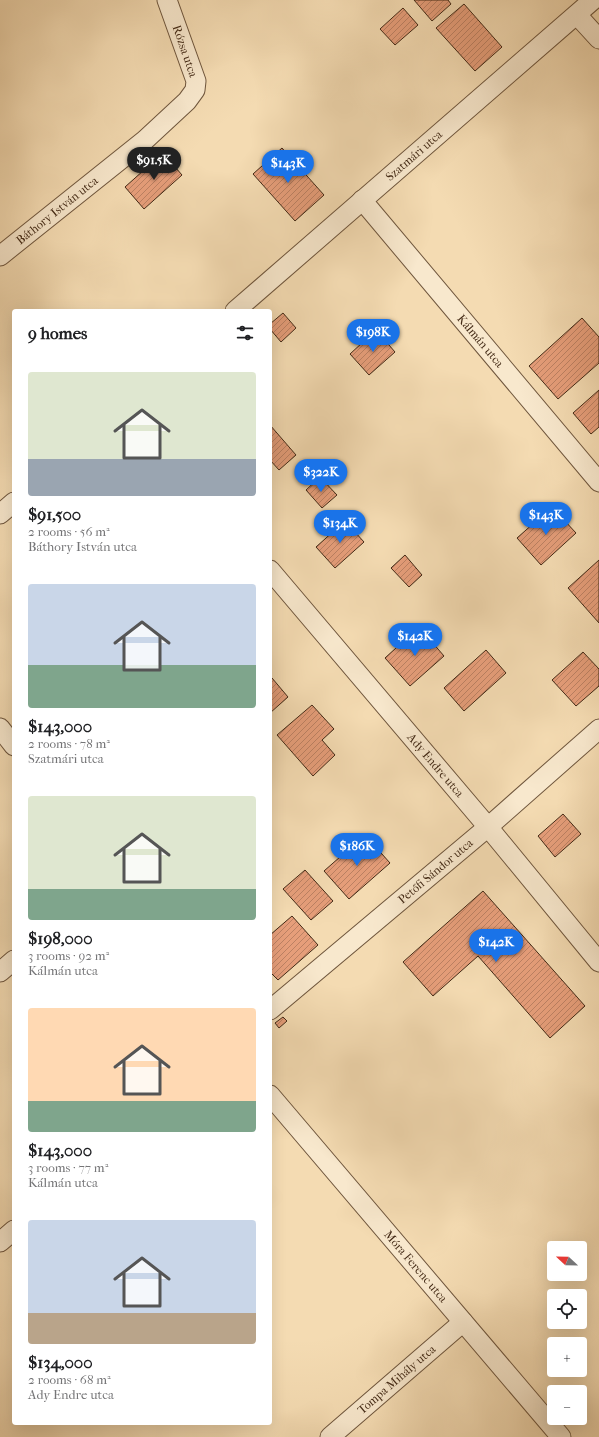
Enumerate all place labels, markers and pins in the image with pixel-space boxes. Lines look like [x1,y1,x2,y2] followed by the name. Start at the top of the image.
[121,147,187,181] pin: $91.5K
[260,150,316,184] pin: $143K
[345,319,401,353] pin: $198K
[293,459,349,493] pin: $322K
[518,502,574,536] pin: $143K
[312,510,368,544] pin: $134K
[387,623,443,657] pin: $142K
[329,833,385,867] pin: $186K
[468,929,524,963] pin: $142K

